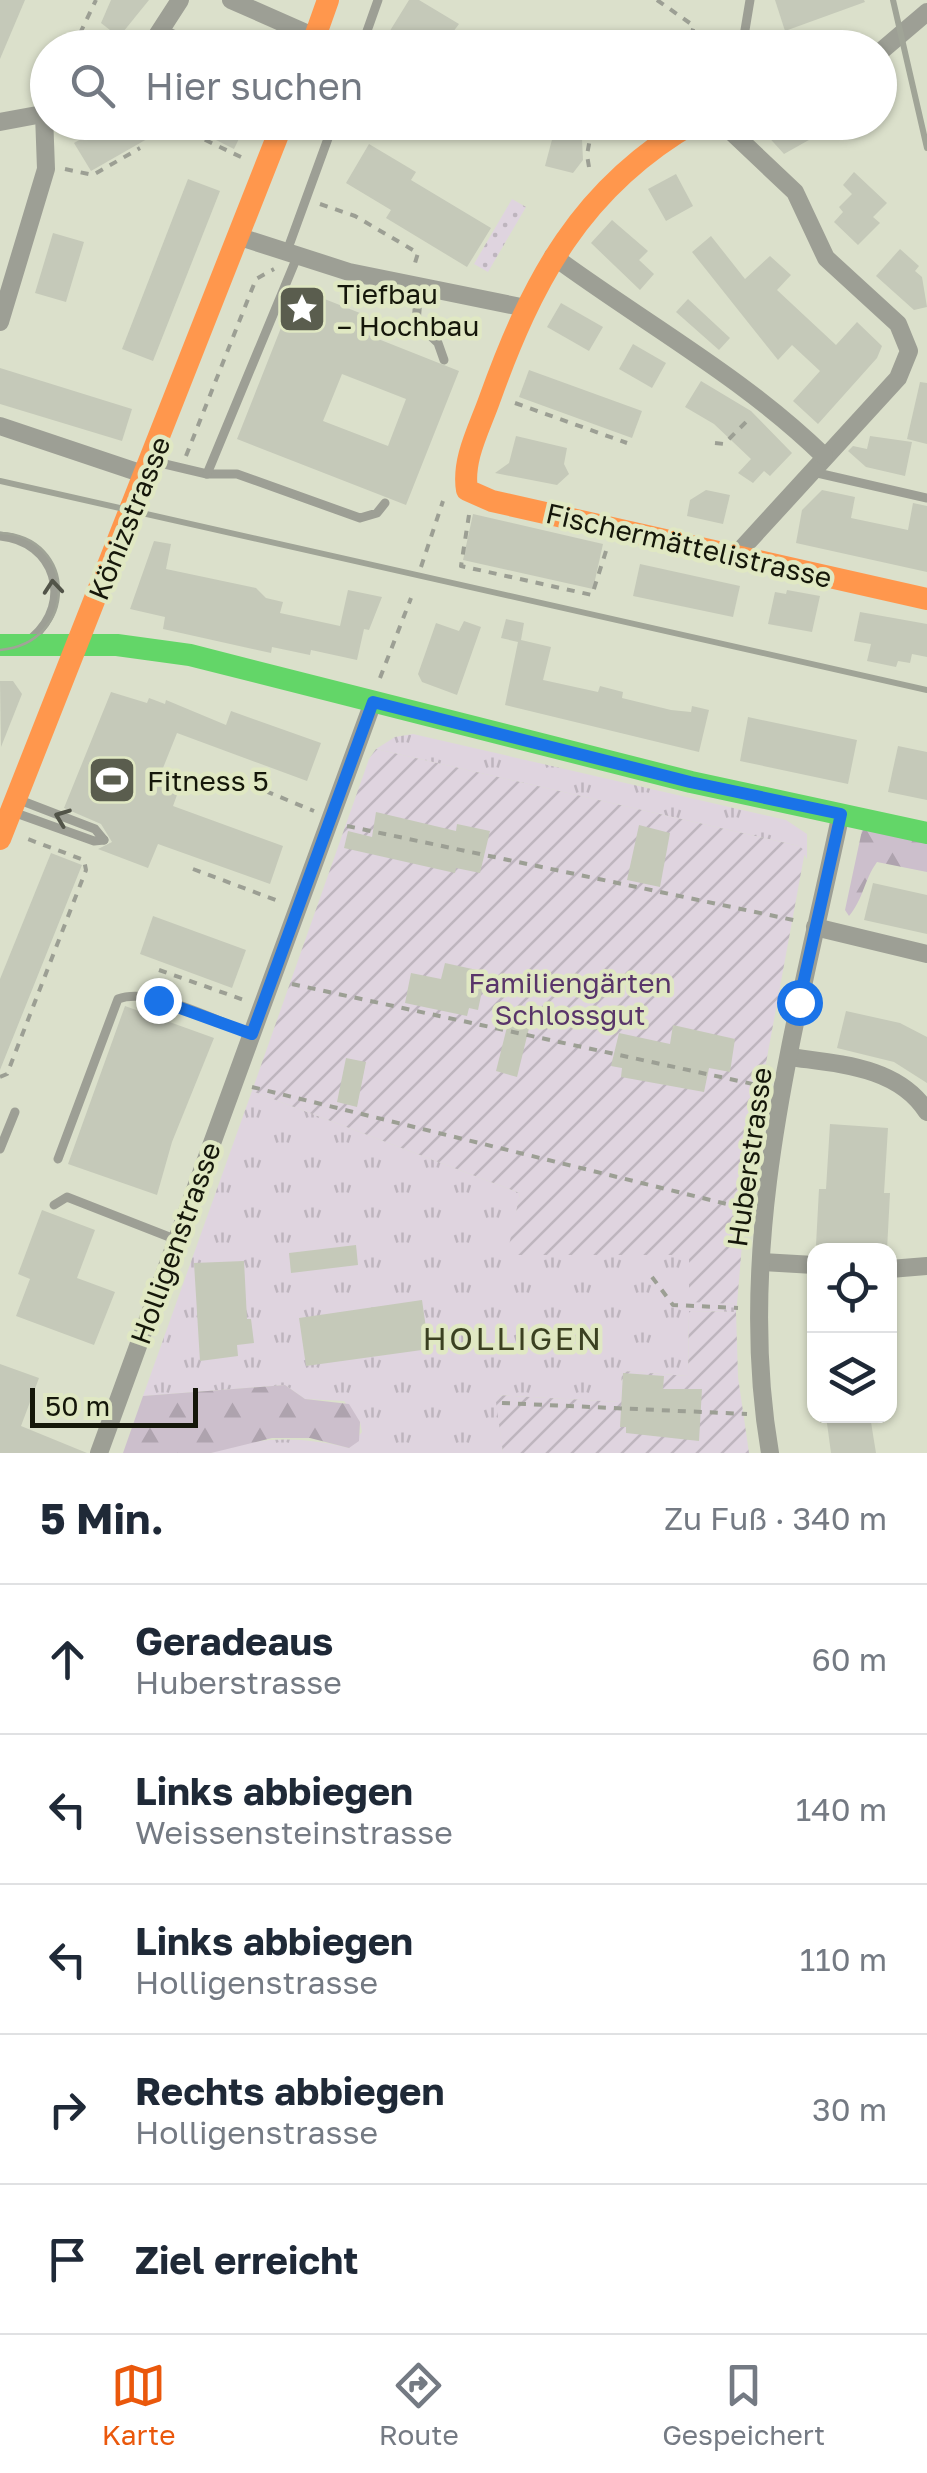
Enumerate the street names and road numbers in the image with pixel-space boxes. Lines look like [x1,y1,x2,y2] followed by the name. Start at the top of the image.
[81,432,177,604] street label: Könizstrasse
[543,496,835,594] street label: Fischermättelistrasse
[720,1065,778,1249] street label: Huberstrasse
[123,1137,227,1349] street label: Holligenstrasse

